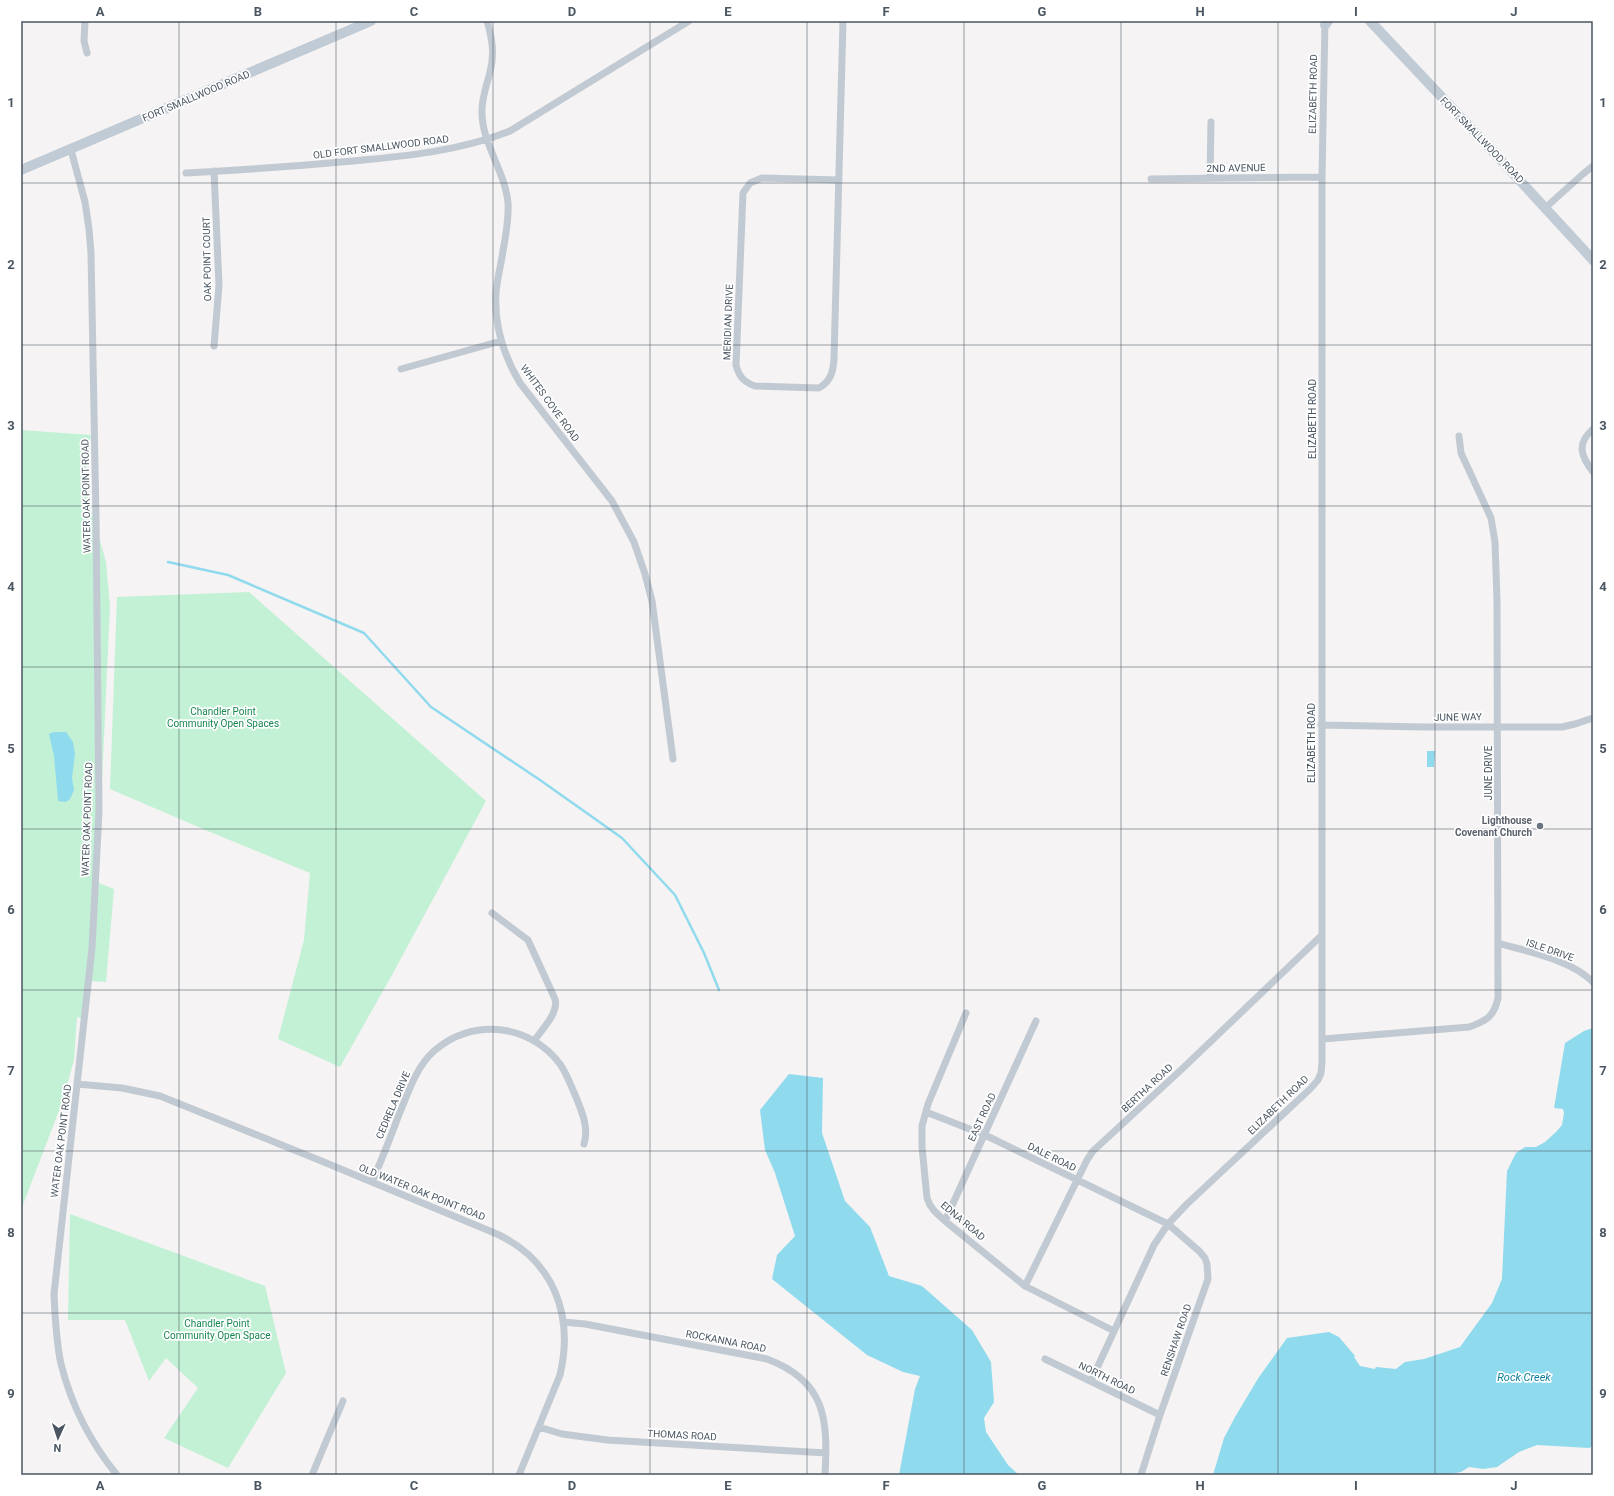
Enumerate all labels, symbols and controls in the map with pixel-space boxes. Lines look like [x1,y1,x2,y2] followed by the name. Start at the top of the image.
[96,4,105,19] text: A
[254,4,262,19] text: B
[410,4,419,19] text: C
[568,4,576,19] text: D
[724,4,732,19] text: E
[882,4,890,19] text: F
[1038,4,1047,19] text: G
[1195,4,1205,19] text: H
[1354,4,1358,19] text: I
[1510,4,1518,19] text: J
[1307,54,1319,134] street label: ELIZABETH ROAD
[141,68,251,124] street label: FORT SMALLWOOD ROAD
[7,95,15,110] text: 1
[1438,95,1526,185] street label: FORT SMALLWOOD ROAD
[1599,95,1607,110] text: 1
[312,133,450,161] street label: OLD FORT SMALLWOOD ROAD
[1206,162,1266,174] street label: 2ND AVENUE
[201,216,213,302] street label: OAK POINT COURT
[7,257,15,272] text: 2
[1599,257,1607,272] text: 2
[721,283,735,360] street label: MERIDIAN DRIVE
[518,362,582,444] street label: WHITES COVE ROAD
[1307,379,1318,459] street label: ELIZABETH ROAD
[7,418,15,433] text: 3
[1599,418,1607,433] text: 3
[80,439,92,553] street label: WATER OAK POINT ROAD
[7,579,15,594] text: 4
[1599,579,1607,594] text: 4
[1306,703,1317,783] street label: ELIZABETH ROAD
[167,706,279,729] park label: Chandler Point Community Open Spaces
[1434,711,1482,723] street label: JUNE WAY
[7,741,15,756] text: 5
[1599,741,1607,756] text: 5
[1483,745,1494,800] street label: JUNE DRIVE
[80,762,94,876] street label: WATER OAK POINT ROAD
[1455,815,1533,838] place label: Lighthouse Covenant Church
[1535,821,1545,831] marker: Lighthouse Covenant Church
[7,902,15,917] text: 6
[1599,902,1607,917] text: 6
[1525,937,1576,963] street label: ISLE DRIVE
[1119,1062,1175,1114] street label: BERTHA ROAD
[7,1063,15,1078] text: 7
[1599,1063,1607,1078] text: 7
[374,1069,412,1141] street label: CEDRELA DRIVE
[1245,1073,1311,1137] street label: ELIZABETH ROAD
[49,1084,73,1198] street label: WATER OAK POINT ROAD
[966,1091,998,1143] street label: EAST ROAD
[1026,1141,1078,1173] street label: DALE ROAD
[357,1162,487,1222] street label: OLD WATER OAK POINT ROAD
[939,1199,987,1243] street label: EDNA ROAD
[7,1225,15,1240] text: 8
[1599,1225,1607,1240] text: 8
[1158,1302,1194,1378] street label: RENSHAW ROAD
[163,1318,271,1341] park label: Chandler Point Community Open Space
[685,1328,767,1354] street label: ROCKANNA ROAD
[1077,1360,1137,1396] street label: NORTH ROAD
[1497,1371,1551,1384] water label: Rock Creek
[7,1386,15,1401] text: 9
[1599,1386,1607,1401] text: 9
[38,1418,78,1458] north arrow
[647,1428,717,1442] street label: THOMAS ROAD
[53,1441,62,1454] text: N
[96,1478,105,1493] text: A
[254,1478,262,1493] text: B
[410,1478,419,1493] text: C
[568,1478,576,1493] text: D
[724,1478,732,1493] text: E
[882,1478,890,1493] text: F
[1038,1478,1047,1493] text: G
[1195,1478,1205,1493] text: H
[1354,1478,1358,1493] text: I
[1510,1478,1518,1493] text: J

